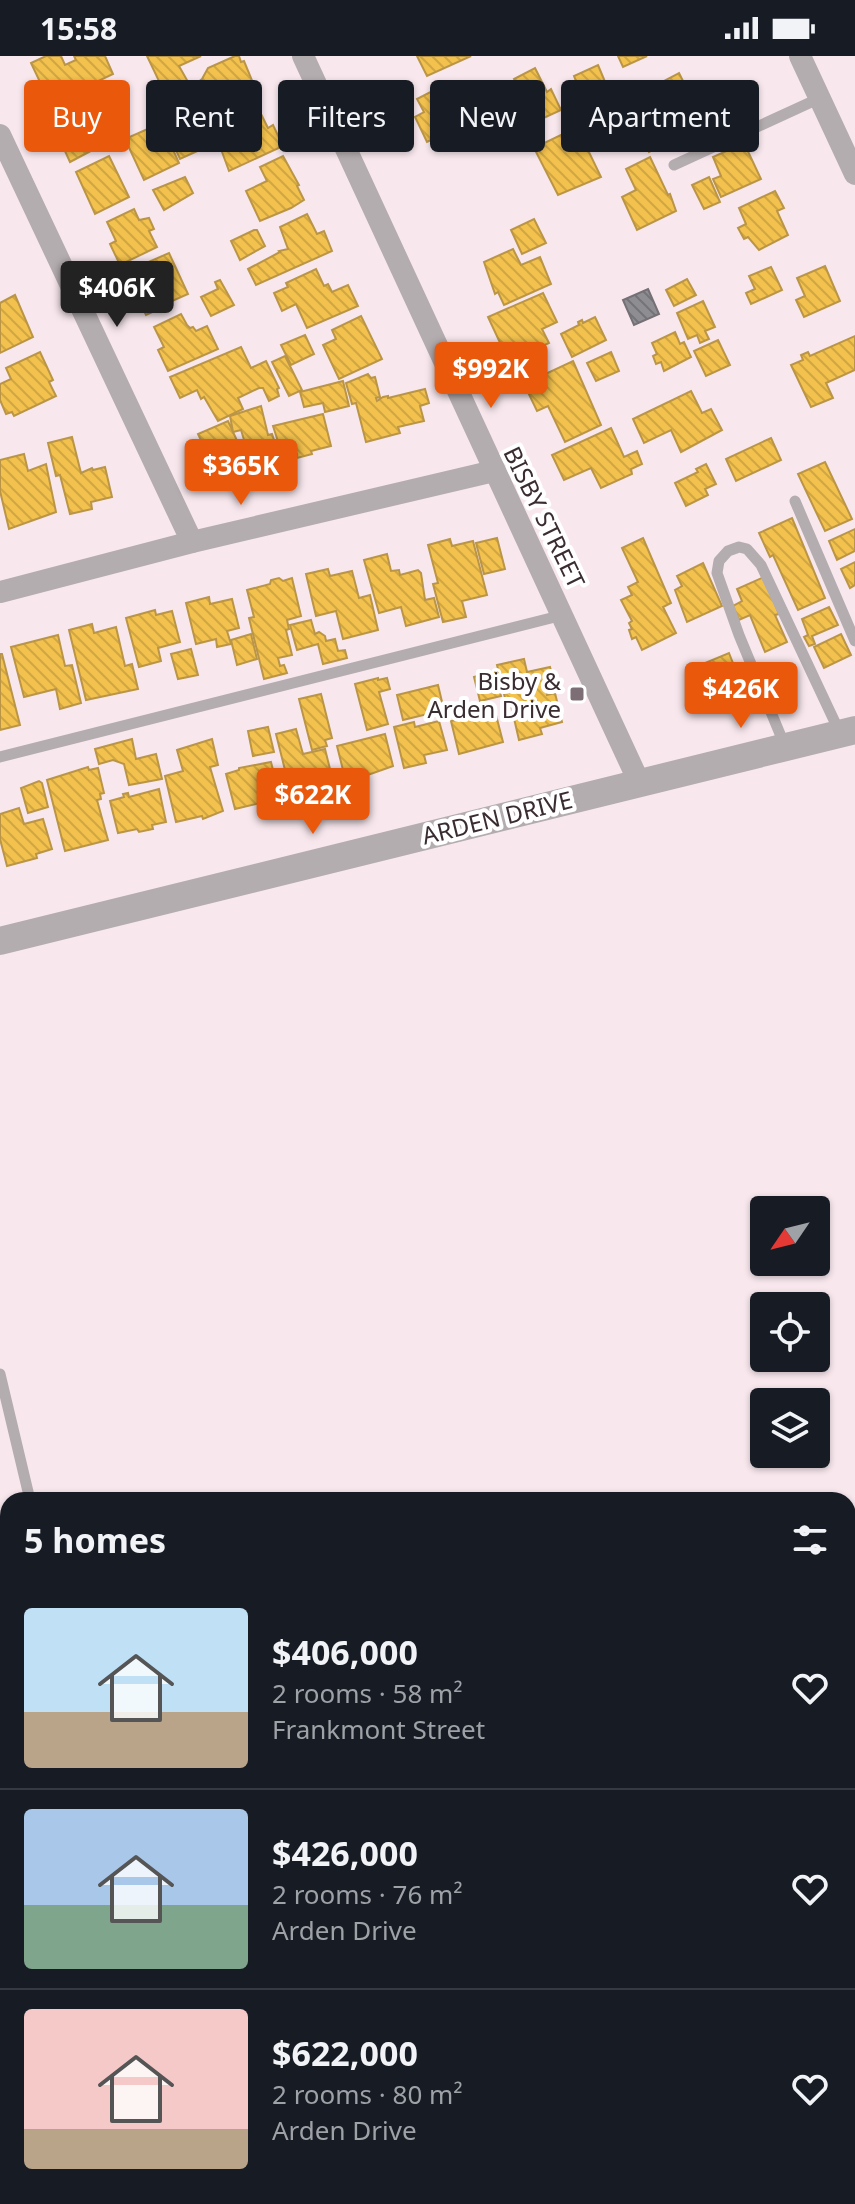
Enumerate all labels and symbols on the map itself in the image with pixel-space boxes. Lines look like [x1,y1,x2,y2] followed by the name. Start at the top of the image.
[61,261,173,329] pin: $406K
[435,342,547,410] pin: $992K
[185,439,297,507] pin: $365K
[496,441,594,594] street label: BISBY STREET
[685,662,797,730] pin: $426K
[428,664,561,725] place label: Bisby & Arden Drive
[568,685,586,703] marker: Bisby & Arden Drive
[257,768,369,836] pin: $622K
[418,782,576,852] street label: ARDEN DRIVE
[750,1196,830,1276] north arrow

